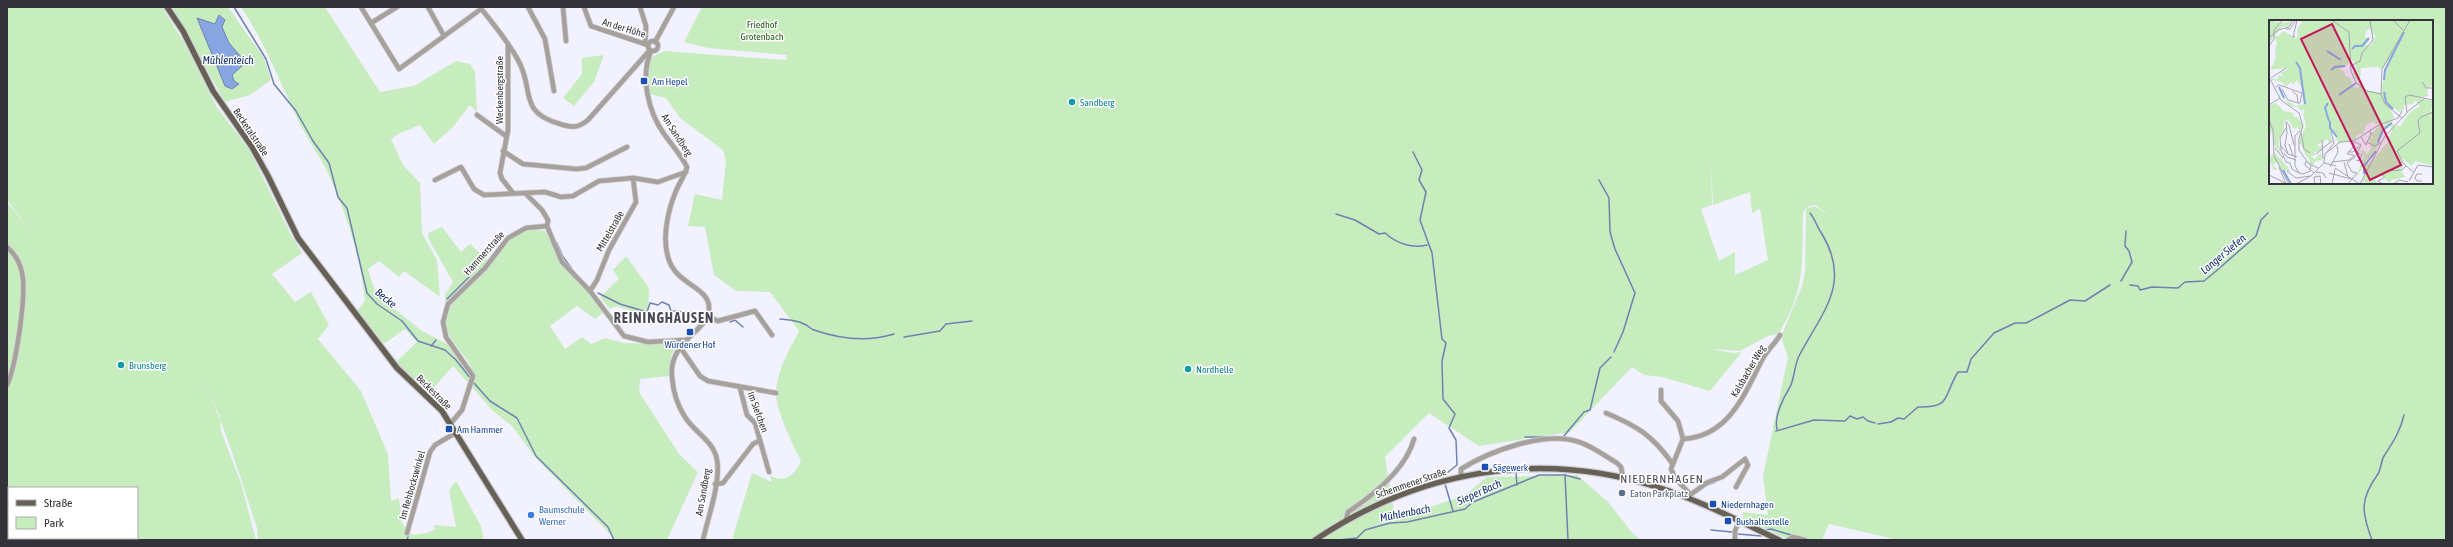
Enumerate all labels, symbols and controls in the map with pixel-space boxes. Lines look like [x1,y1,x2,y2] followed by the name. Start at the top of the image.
[601,16,647,40] street label: An der Höhe
[740,19,784,42] park label: Friedhof Grotenbach
[2269,20,2433,184] inset map
[202,54,254,66] water label: Mühlenteich
[494,56,505,124] street label: Weckenbergstraße
[639,76,649,86] marker: Am Hepel
[652,76,688,87] place label: Am Hepel
[1067,97,1077,107] marker: Sandberg
[1080,97,1115,108] place label: Sandberg
[231,106,271,158] street label: Becketalstraße
[659,112,695,159] street label: Am Sandberg
[594,208,626,253] street label: Mittelstraße
[461,228,507,277] street label: Hammerstraße
[2198,231,2248,276] water label: Langer Siefen
[373,286,399,310] water label: Becke
[614,310,714,326] district label: REININGHAUSEN
[685,327,695,337] marker: Würdener Hof
[664,339,716,350] place label: Würdener Hof
[1729,342,1768,399] street label: Kalsbacher Weg
[116,360,126,370] marker: Brunsberg
[129,360,167,371] place label: Brunsberg
[1183,364,1193,374] marker: Nordhelle
[1196,364,1234,375] place label: Nordhelle
[414,372,454,412] street label: Beckestraße
[745,390,771,434] street label: Im Siefchen
[444,424,454,434] marker: Am Hammer
[457,424,504,435] place label: Am Hammer
[397,449,427,521] street label: Im Rehbockswinkel
[1480,462,1490,472] marker: Sägewerk
[1493,462,1529,473] place label: Sägewerk
[1374,466,1448,500] street label: Schemmener Straße
[693,467,713,517] street label: Am Sandberg
[1620,472,1704,486] district label: NIEDERNHAGEN
[1454,477,1503,507] water label: Sieper Bach
[8,487,138,539] legend
[1617,488,1627,498] marker: Eaton Parkplatz
[1630,488,1688,499] place label: Eaton Parkplatz
[44,496,72,510] text: Straße
[1708,499,1718,509] marker: Niedernhagen
[1721,499,1774,510] place label: Niedernhagen
[1379,502,1432,524] water label: Mühlenbach
[539,504,585,527] place label: Baumschule Werner
[526,510,536,520] marker: Baumschule Werner
[44,516,65,530] text: Park
[1723,516,1733,526] marker: Bushaltestelle
[1736,516,1790,527] place label: Bushaltestelle

